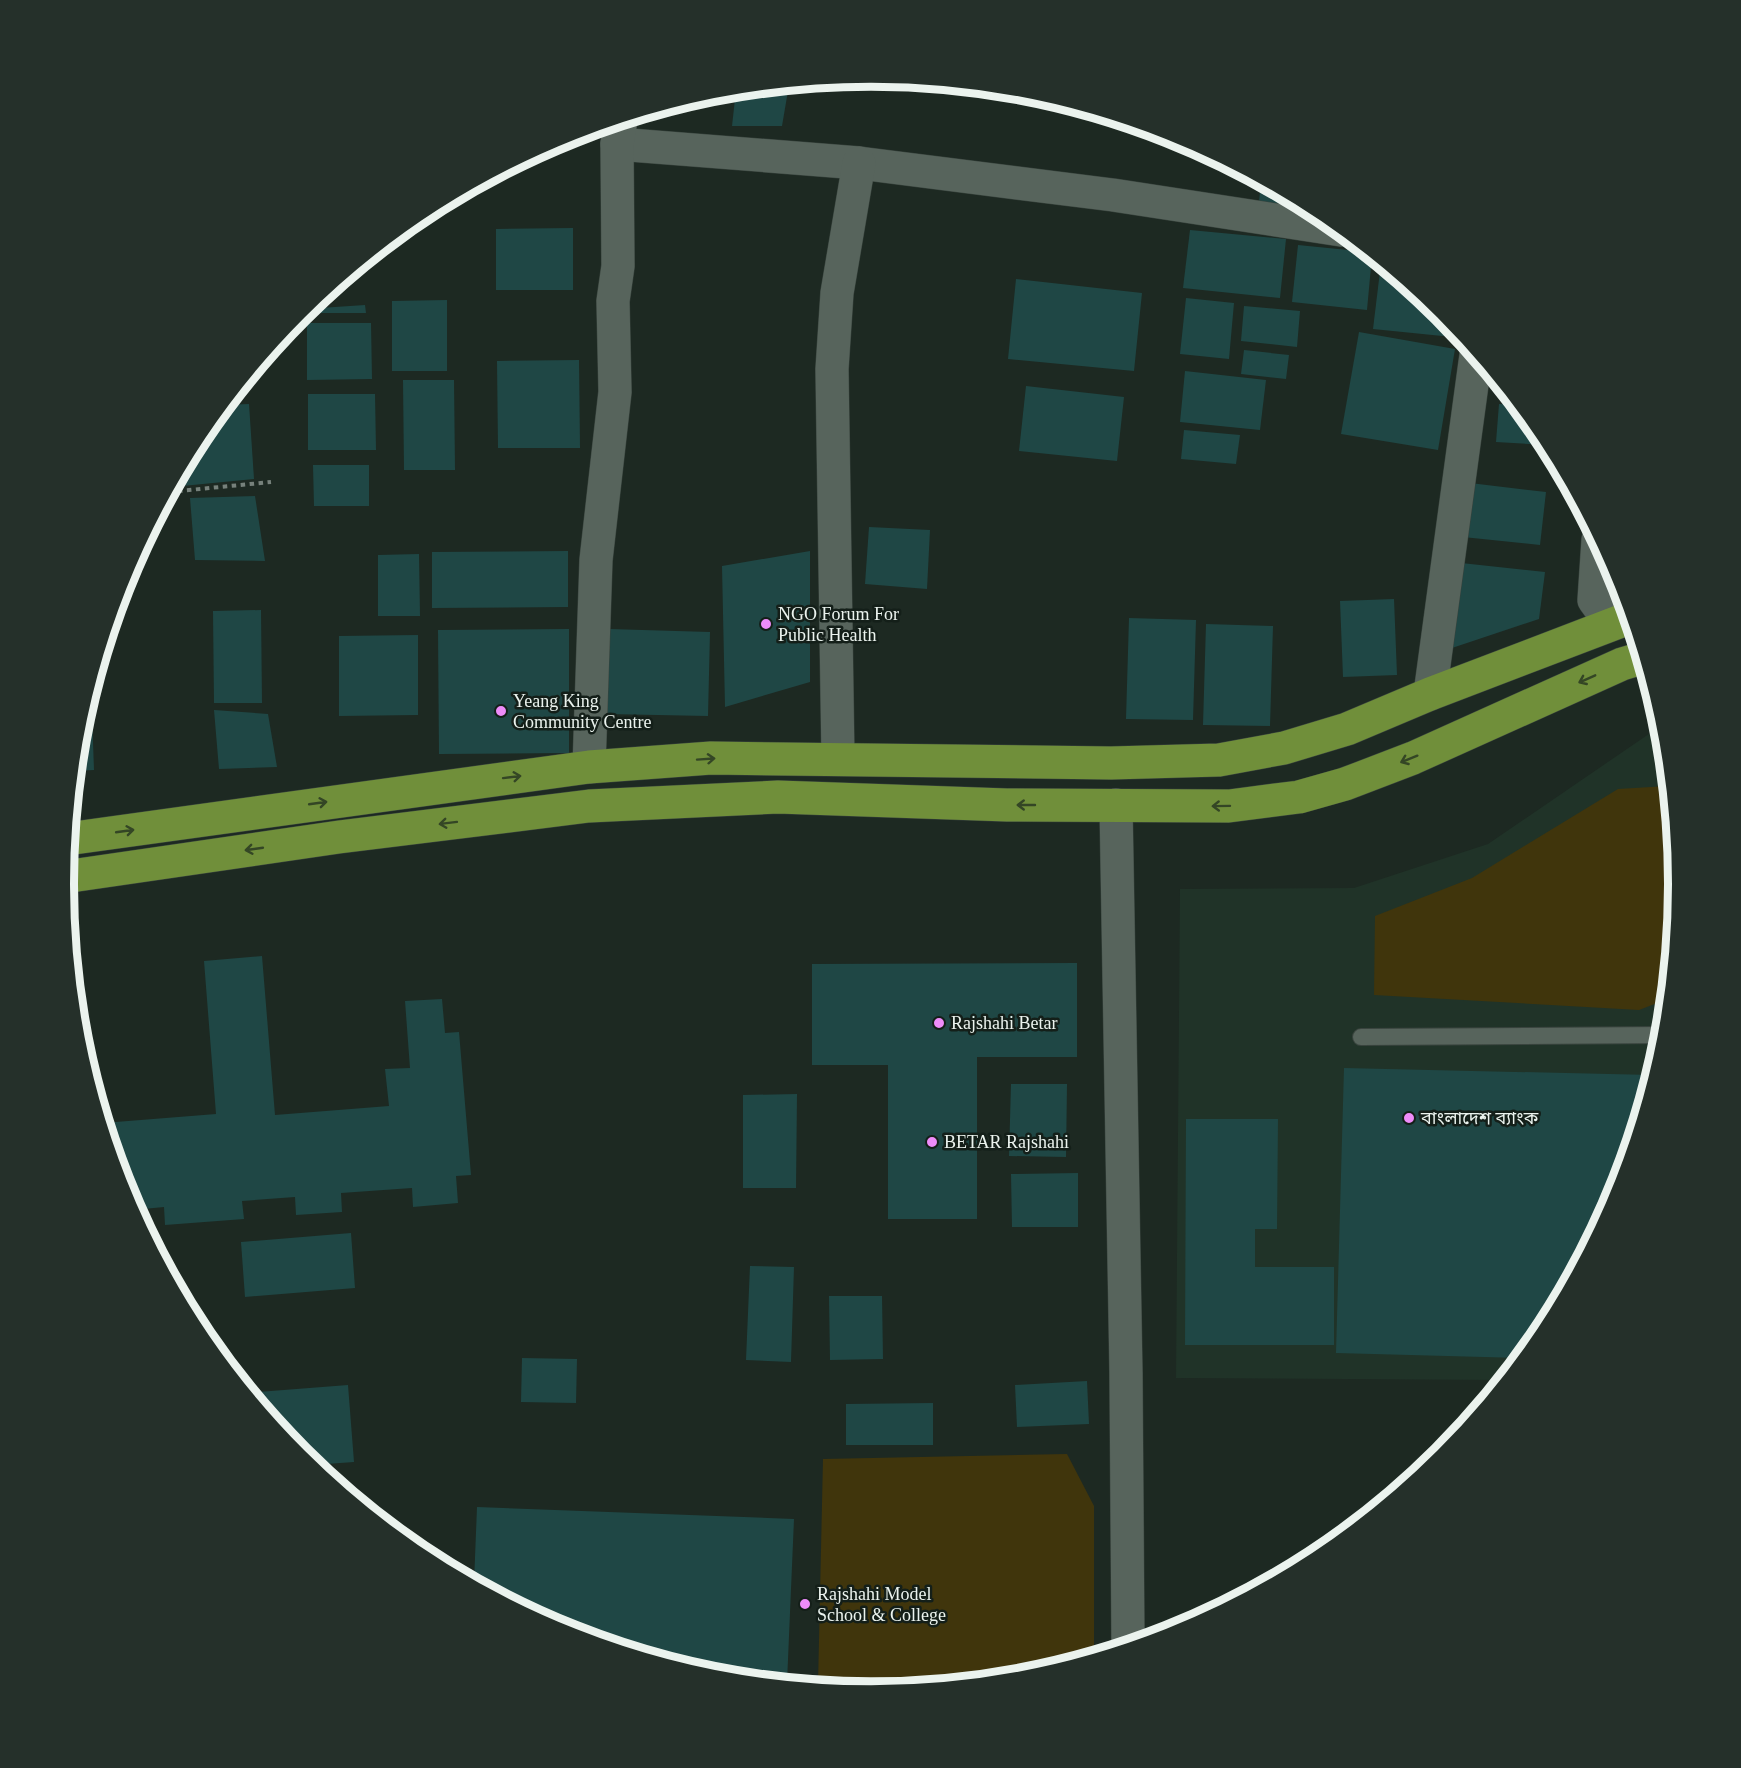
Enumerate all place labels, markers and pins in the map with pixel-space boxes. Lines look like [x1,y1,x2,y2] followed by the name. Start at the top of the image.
[778,604,899,645] place label: NGO Forum For Public Health
[759,617,773,631] marker: NGO Forum For Public Health
[513,691,652,732] place label: Yeang King Community Centre
[494,704,508,718] marker: Yeang King Community Centre
[951,1013,1057,1033] place label: Rajshahi Betar
[932,1016,946,1030] marker: Rajshahi Betar
[1420,1108,1539,1128] place label: বাংলাদেশ ব্যাংক
[1402,1111,1416,1125] marker: বাংলাদেশ ব্যাংক
[944,1132,1069,1152] place label: BETAR Rajshahi
[925,1135,939,1149] marker: BETAR Rajshahi
[817,1584,946,1625] place label: Rajshahi Model School & College
[798,1597,812,1611] marker: Rajshahi Model School & College

